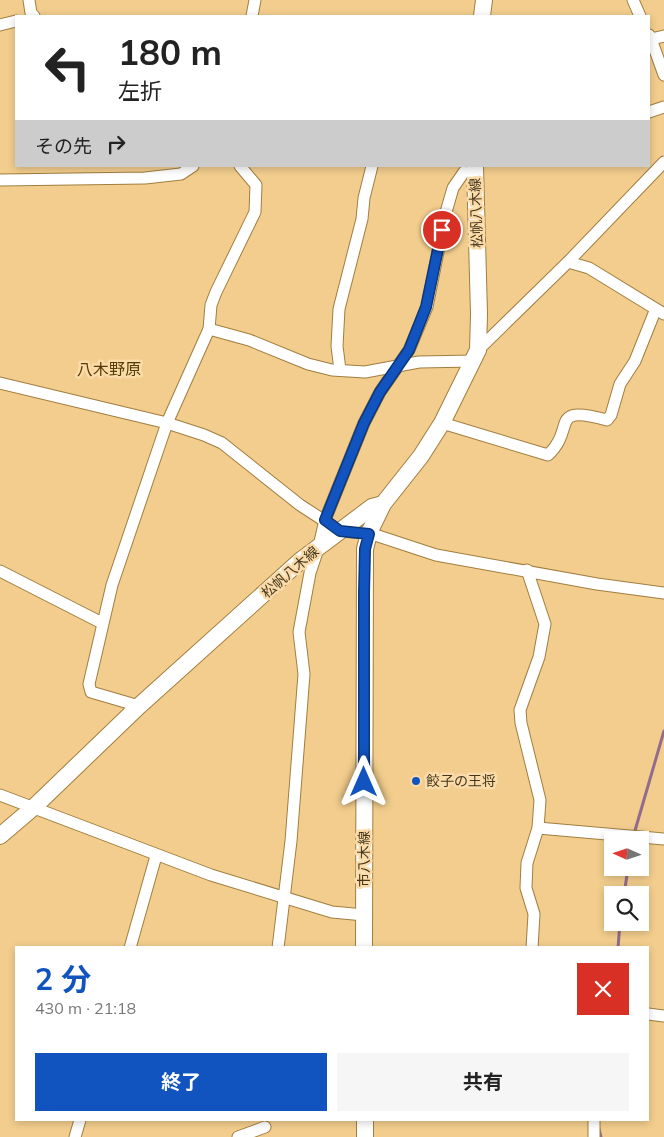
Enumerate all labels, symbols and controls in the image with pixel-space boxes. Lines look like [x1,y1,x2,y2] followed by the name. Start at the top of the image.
[118,30,222,74] text: 180 m
[35,35,100,100] icon: left
[118,77,162,105] text: 左折
[102,130,130,158] icon: right
[35,134,92,158] text: その先
[466,178,486,248] street label: 松帆八木線
[421,209,463,251] pin
[428,216,456,244] icon: arrive
[77,359,141,379] district label: 八木野原
[258,542,322,602] street label: 松帆八木線
[337,755,389,807] position arrow
[426,772,496,790] place label: 餃子の王将
[410,775,422,787] marker: 餃子の王将
[355,831,373,887] street label: 市八木線
[604,831,649,876] north arrow
[604,831,649,931] map controls
[604,886,649,931] button: search
[35,960,91,998] text: 2 分
[577,963,629,1015] button: close
[35,998,136,1018] text: 430 m · 21:18
[35,1053,327,1111] button: 終了
[337,1053,629,1111] button: 共有

